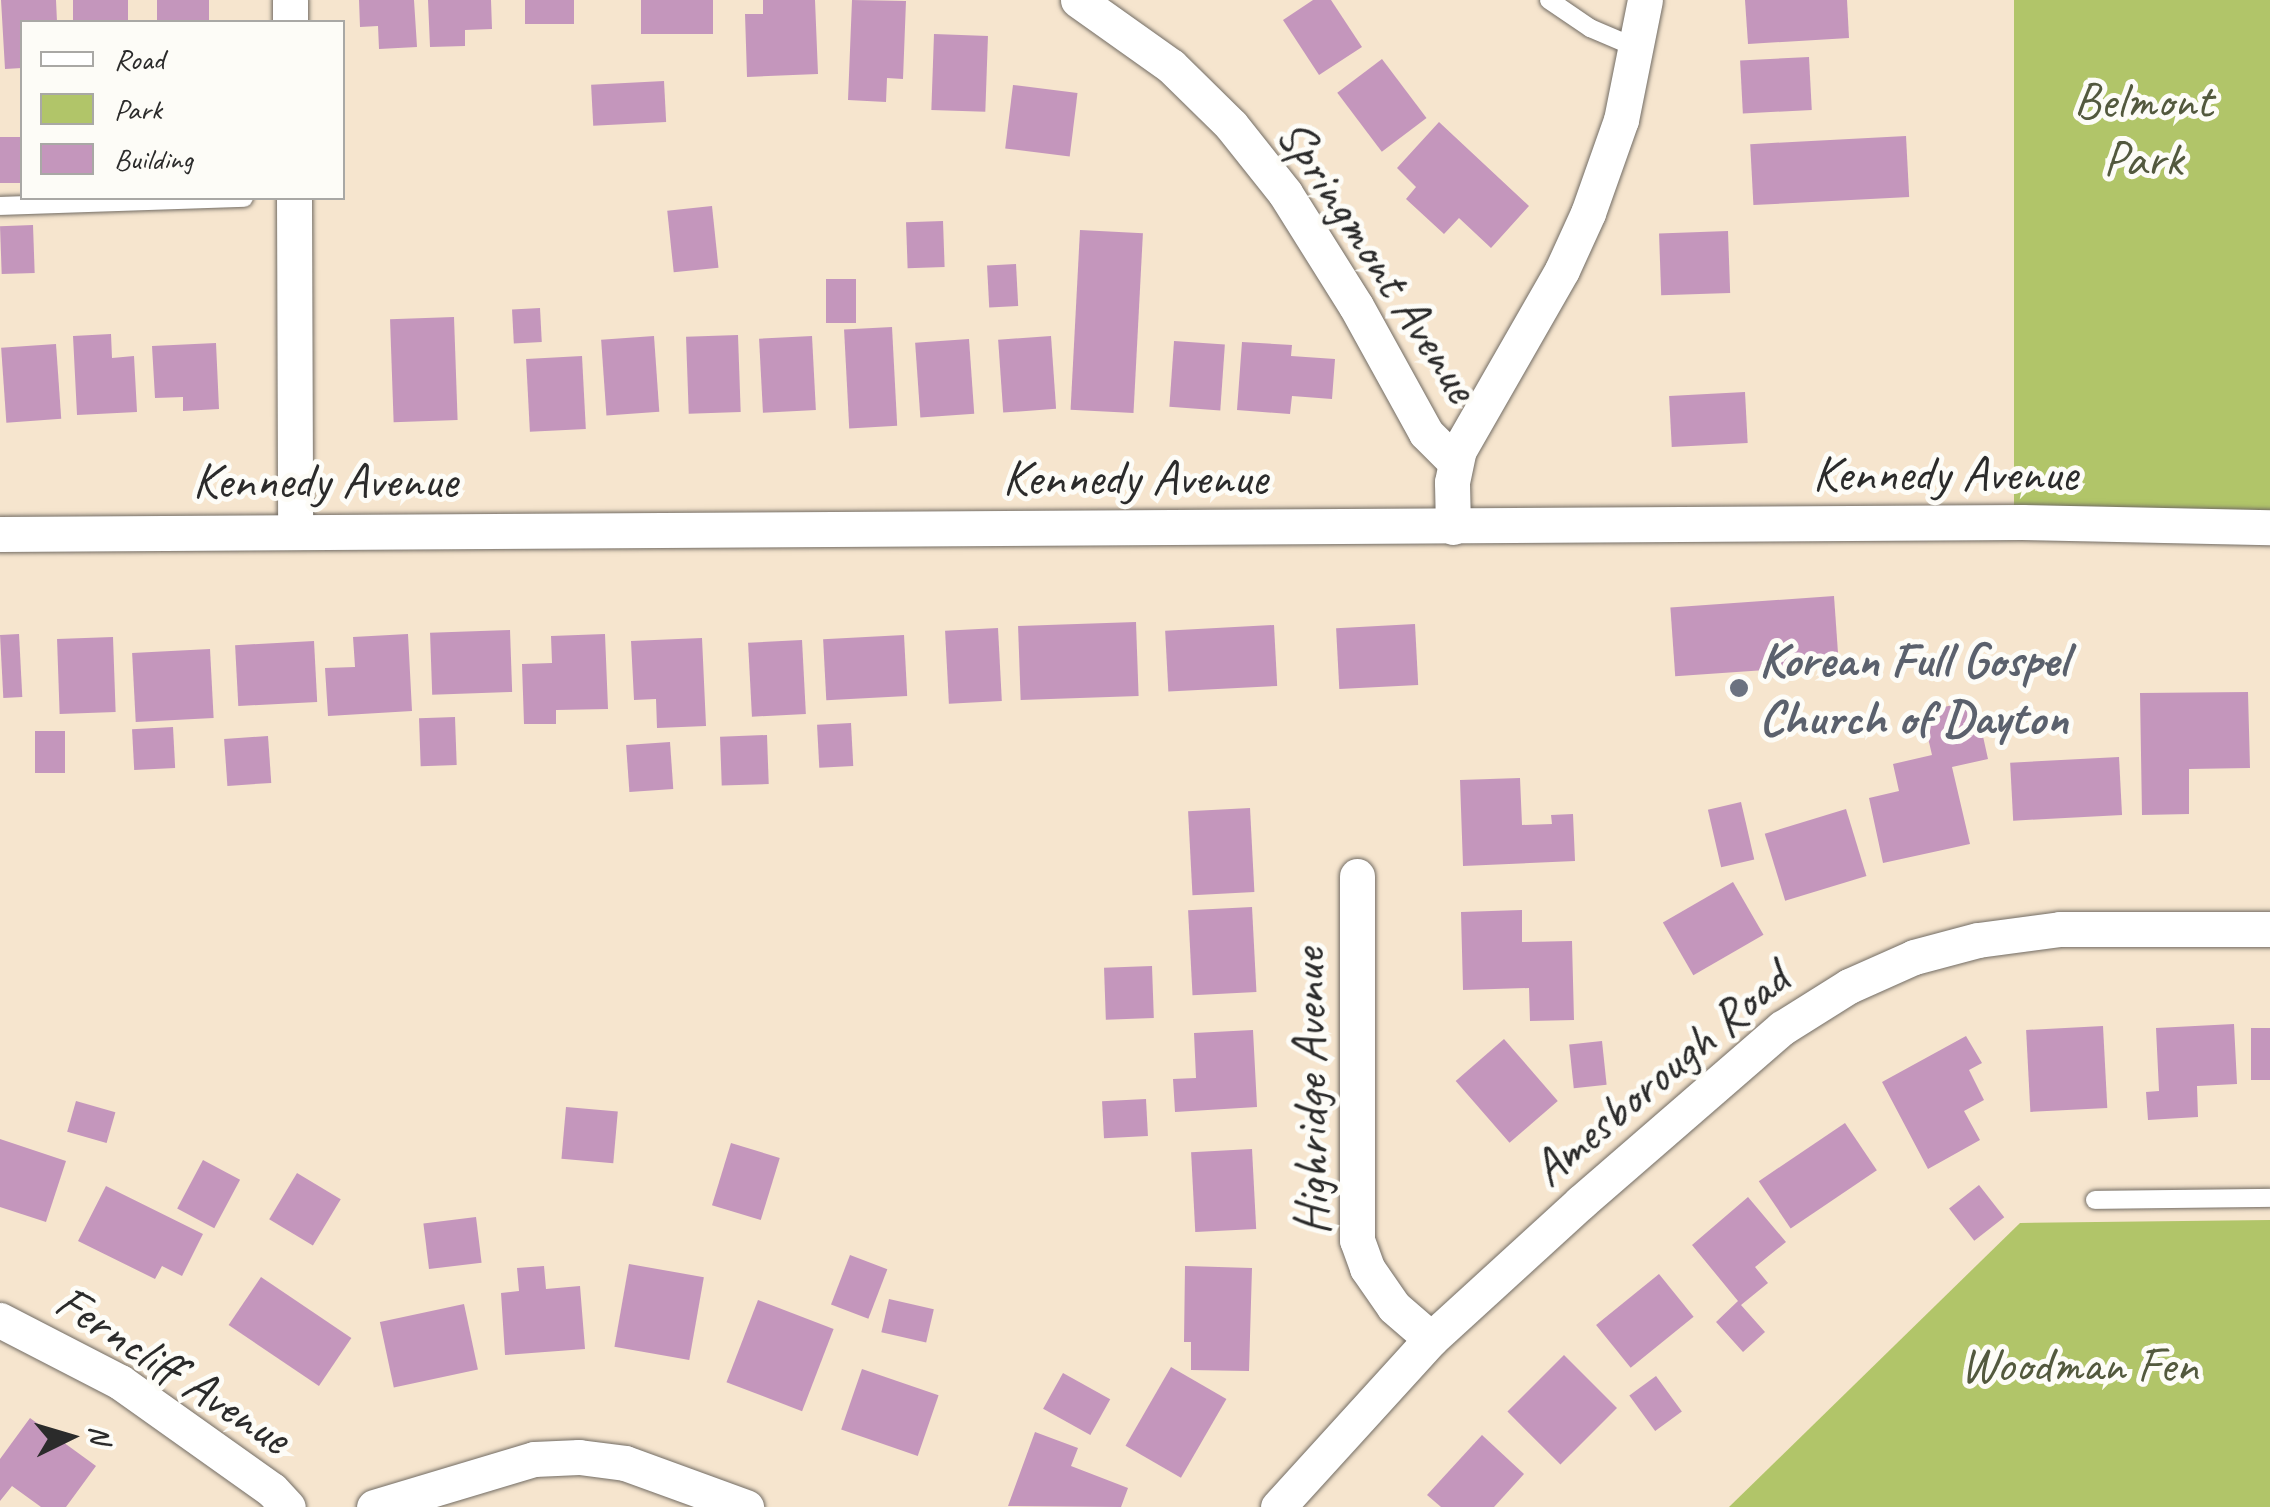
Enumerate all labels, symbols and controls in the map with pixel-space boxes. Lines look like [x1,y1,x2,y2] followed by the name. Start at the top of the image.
[20,20,345,200] legend
[114,40,164,78] text: Road
[2074,70,2212,188] park label: Belmont Park
[114,90,162,128] text: Park
[1264,107,1492,413] street label: Springmont Avenue
[114,140,193,178] text: Building
[1813,444,2077,504] street label: Kennedy Avenue
[1003,448,1267,508] street label: Kennedy Avenue
[193,451,457,511] street label: Kennedy Avenue
[1759,629,2068,746] place label: Korean Full Gospel Church of Dayton
[1728,677,1750,699] marker: Korean Full Gospel Church of Dayton
[1278,948,1342,1236] street label: Highridge Avenue
[1520,949,1800,1199] street label: Amesborough Road
[45,1271,301,1467] street label: Ferncliff Avenue
[1960,1335,2198,1395] park label: Woodman Fen
[20,1387,120,1487] north arrow
[82,1424,119,1445] text: N

